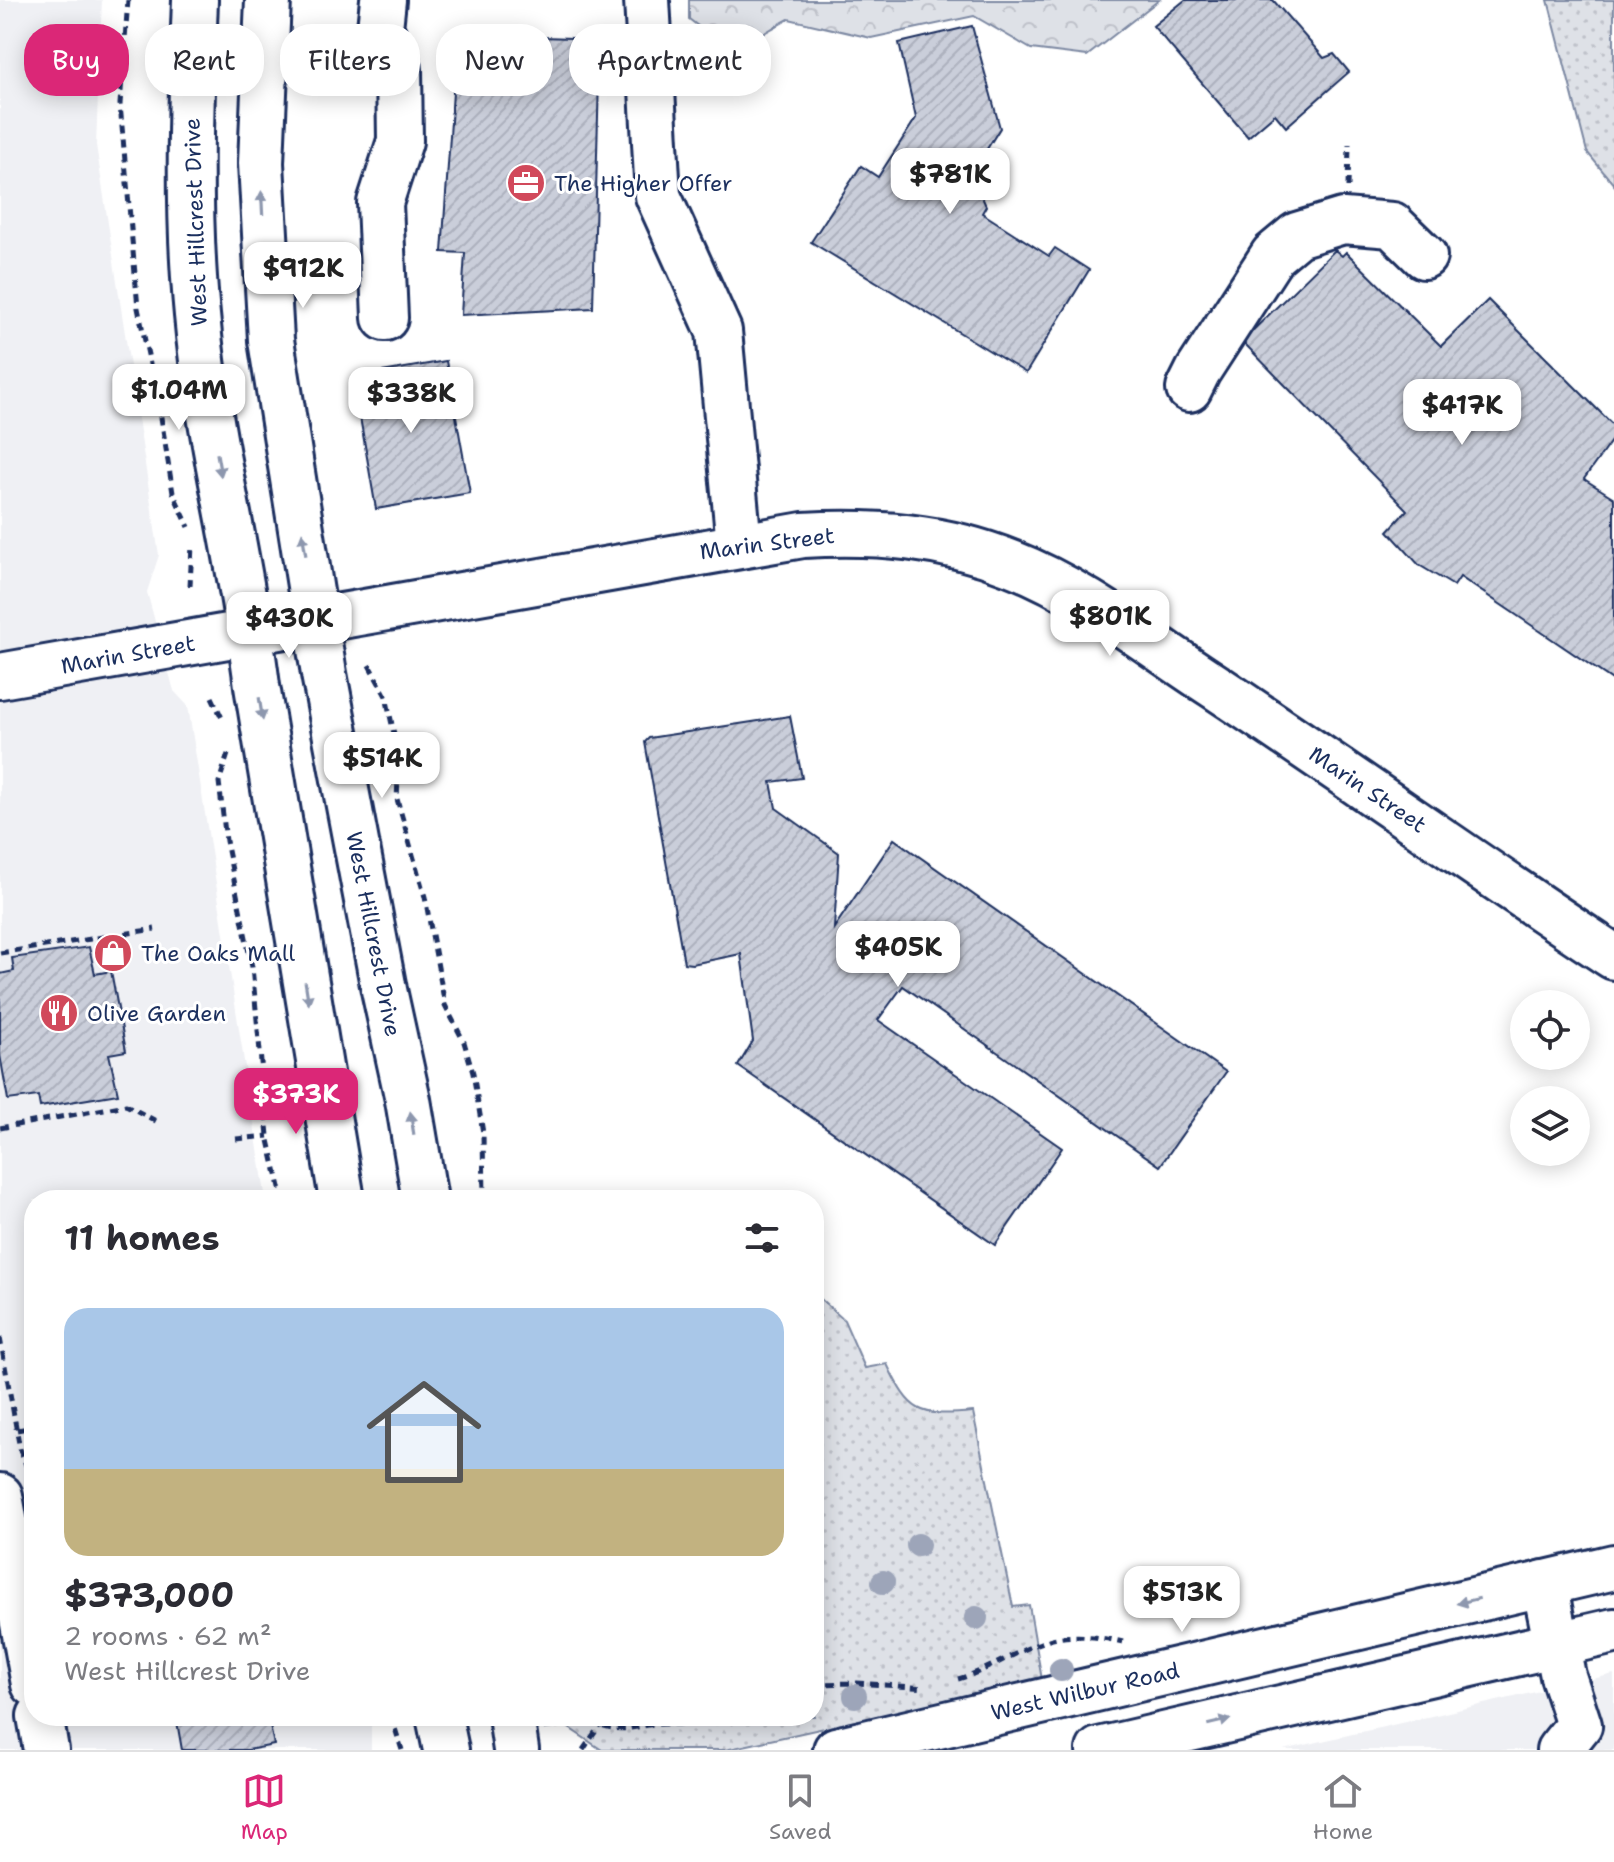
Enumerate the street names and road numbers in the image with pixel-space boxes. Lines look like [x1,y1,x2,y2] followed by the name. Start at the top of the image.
[177,117,214,327] street label: West Hillcrest Drive
[698,521,836,566] street label: Marin Street
[59,628,197,681] street label: Marin Street
[1303,739,1432,839] street label: Marin Street
[339,829,408,1039] street label: West Hillcrest Drive
[988,1656,1182,1727] street label: West Wilbur Road

